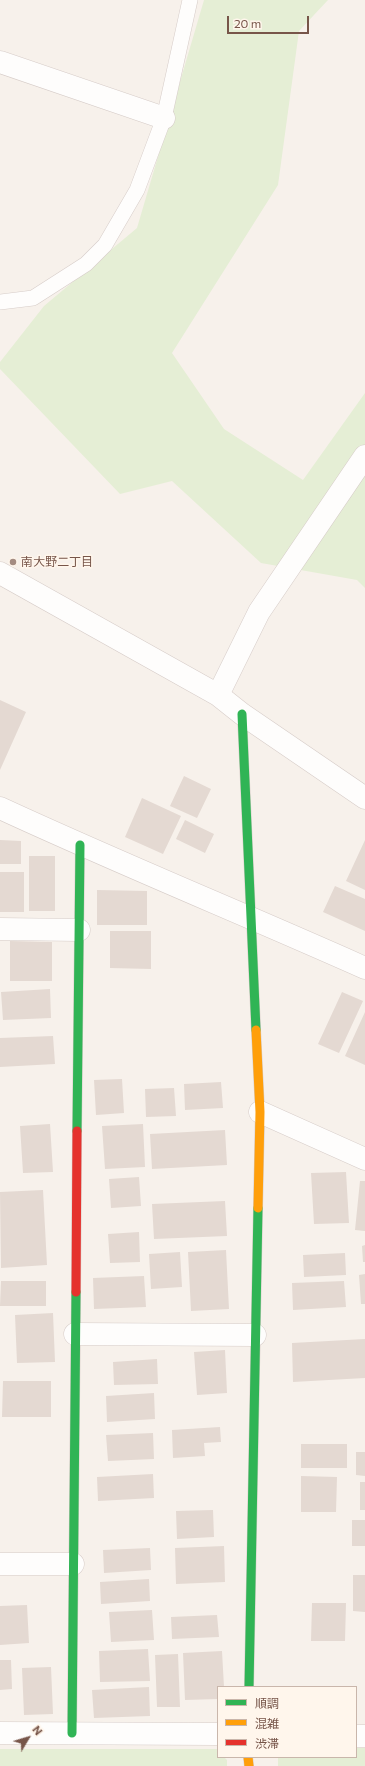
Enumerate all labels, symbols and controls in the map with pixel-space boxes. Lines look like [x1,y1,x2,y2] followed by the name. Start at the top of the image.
[229,8,311,34] scale bar
[234,16,261,30] text: 20 m
[21,555,93,569] place label: 南大野二丁目
[8,557,18,567] marker: 南大野二丁目
[217,1686,357,1758] legend
[255,1696,279,1710] text: 順調
[255,1716,279,1730] text: 混雑
[8,1718,48,1758] north arrow
[30,1723,46,1738] text: N
[255,1736,279,1750] text: 渋滞

